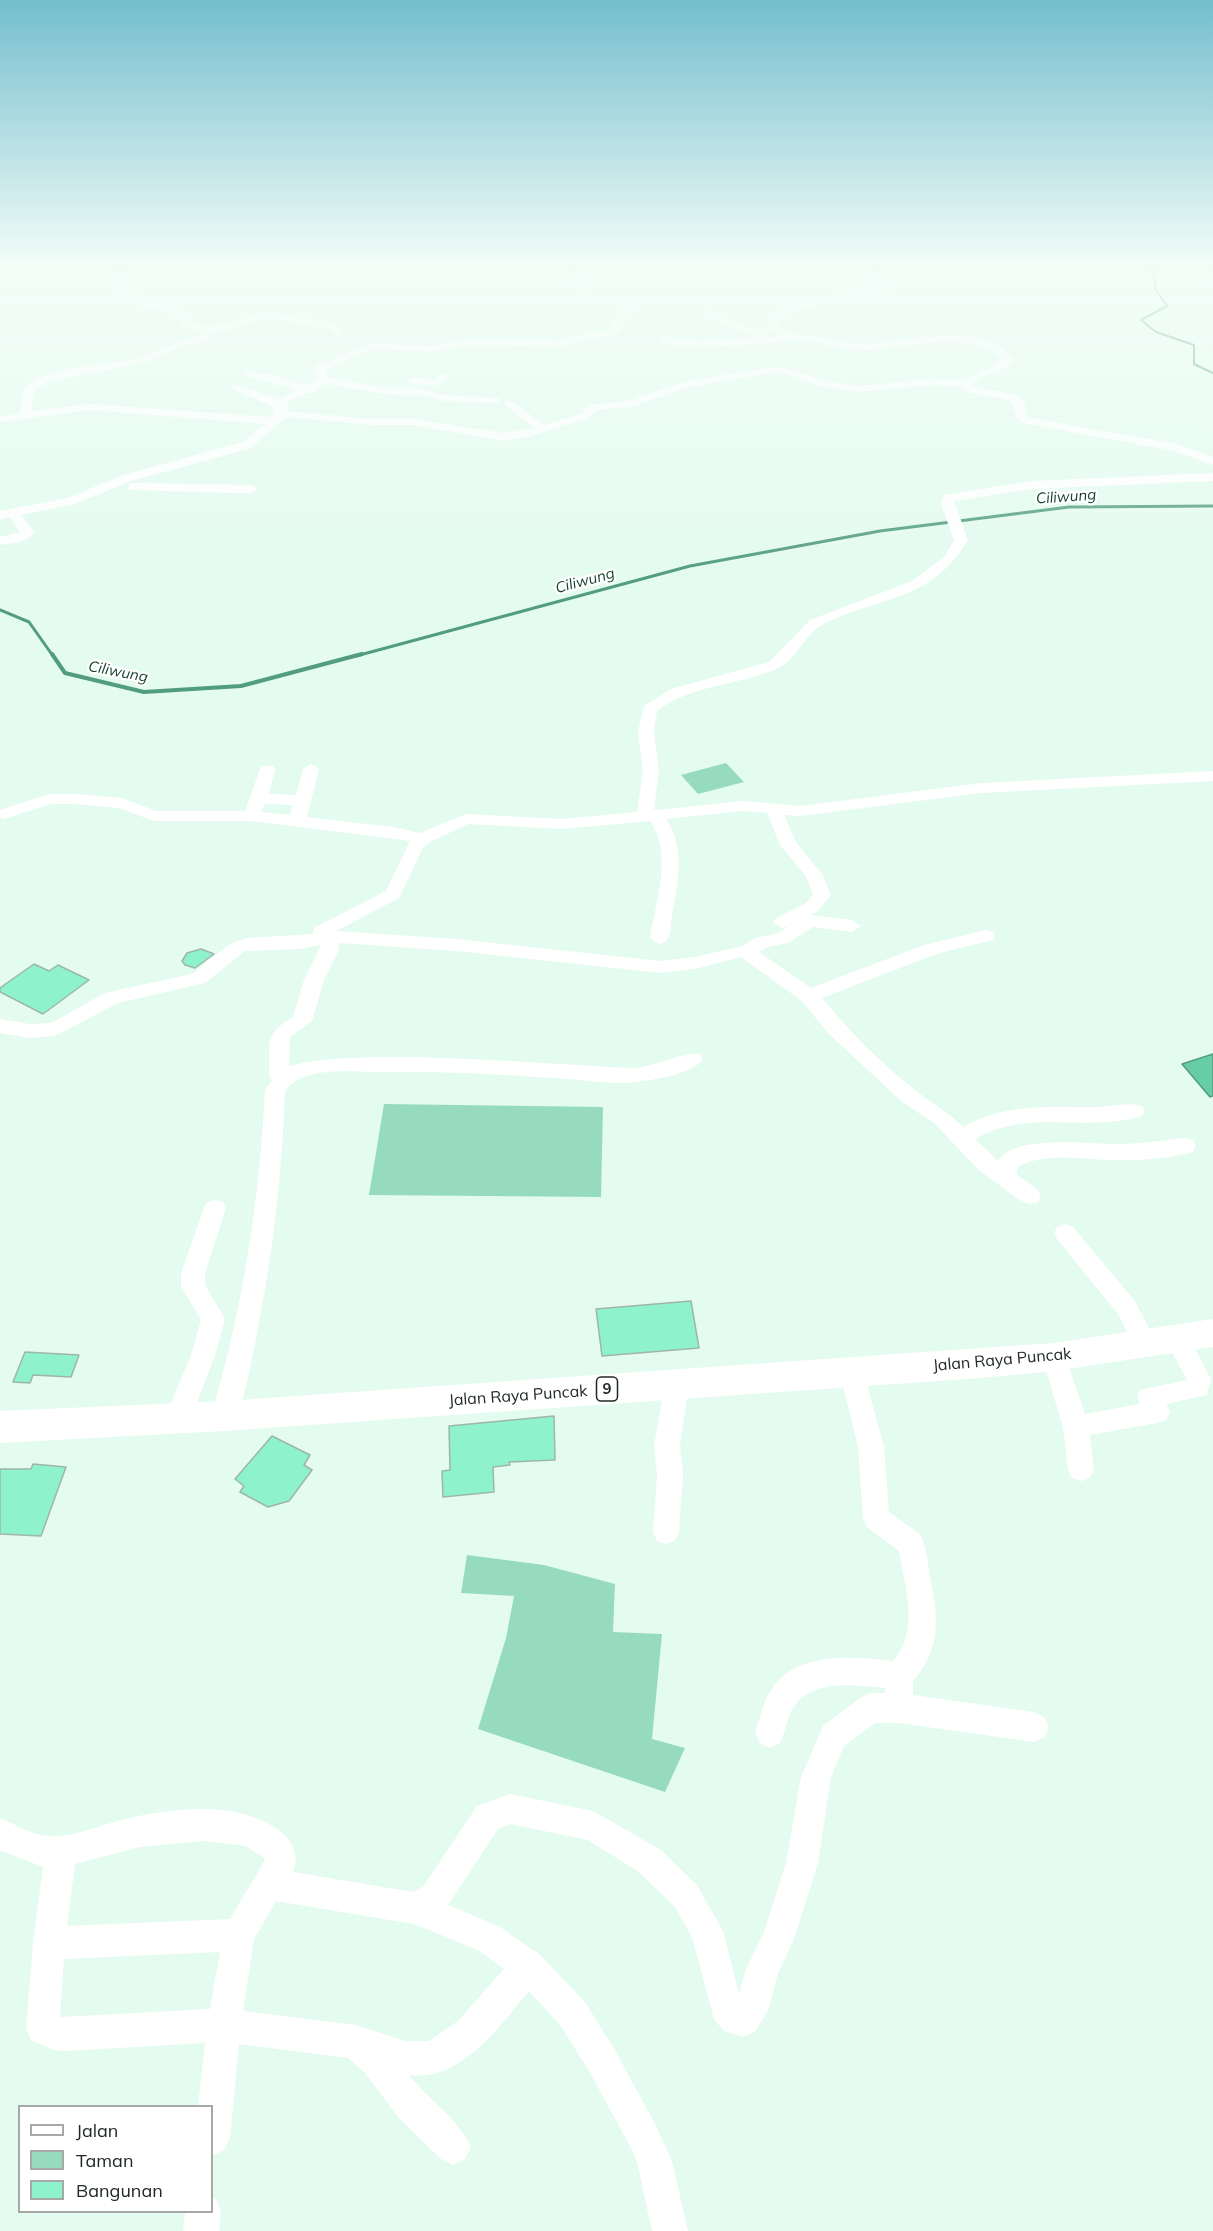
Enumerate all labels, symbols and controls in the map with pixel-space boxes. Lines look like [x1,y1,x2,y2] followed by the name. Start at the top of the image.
[1035,486,1097,508] water label: Ciliwung
[553,564,617,598] water label: Ciliwung
[87,657,149,687] water label: Ciliwung
[932,1344,1072,1376] street label: Jalan Raya Puncak
[596,1377,618,1401] road number: 9
[448,1382,588,1410] street label: Jalan Raya Puncak
[18,2105,213,2213] legend
[76,2119,118,2142] text: Jalan
[76,2149,133,2172] text: Taman
[76,2179,163,2202] text: Bangunan

